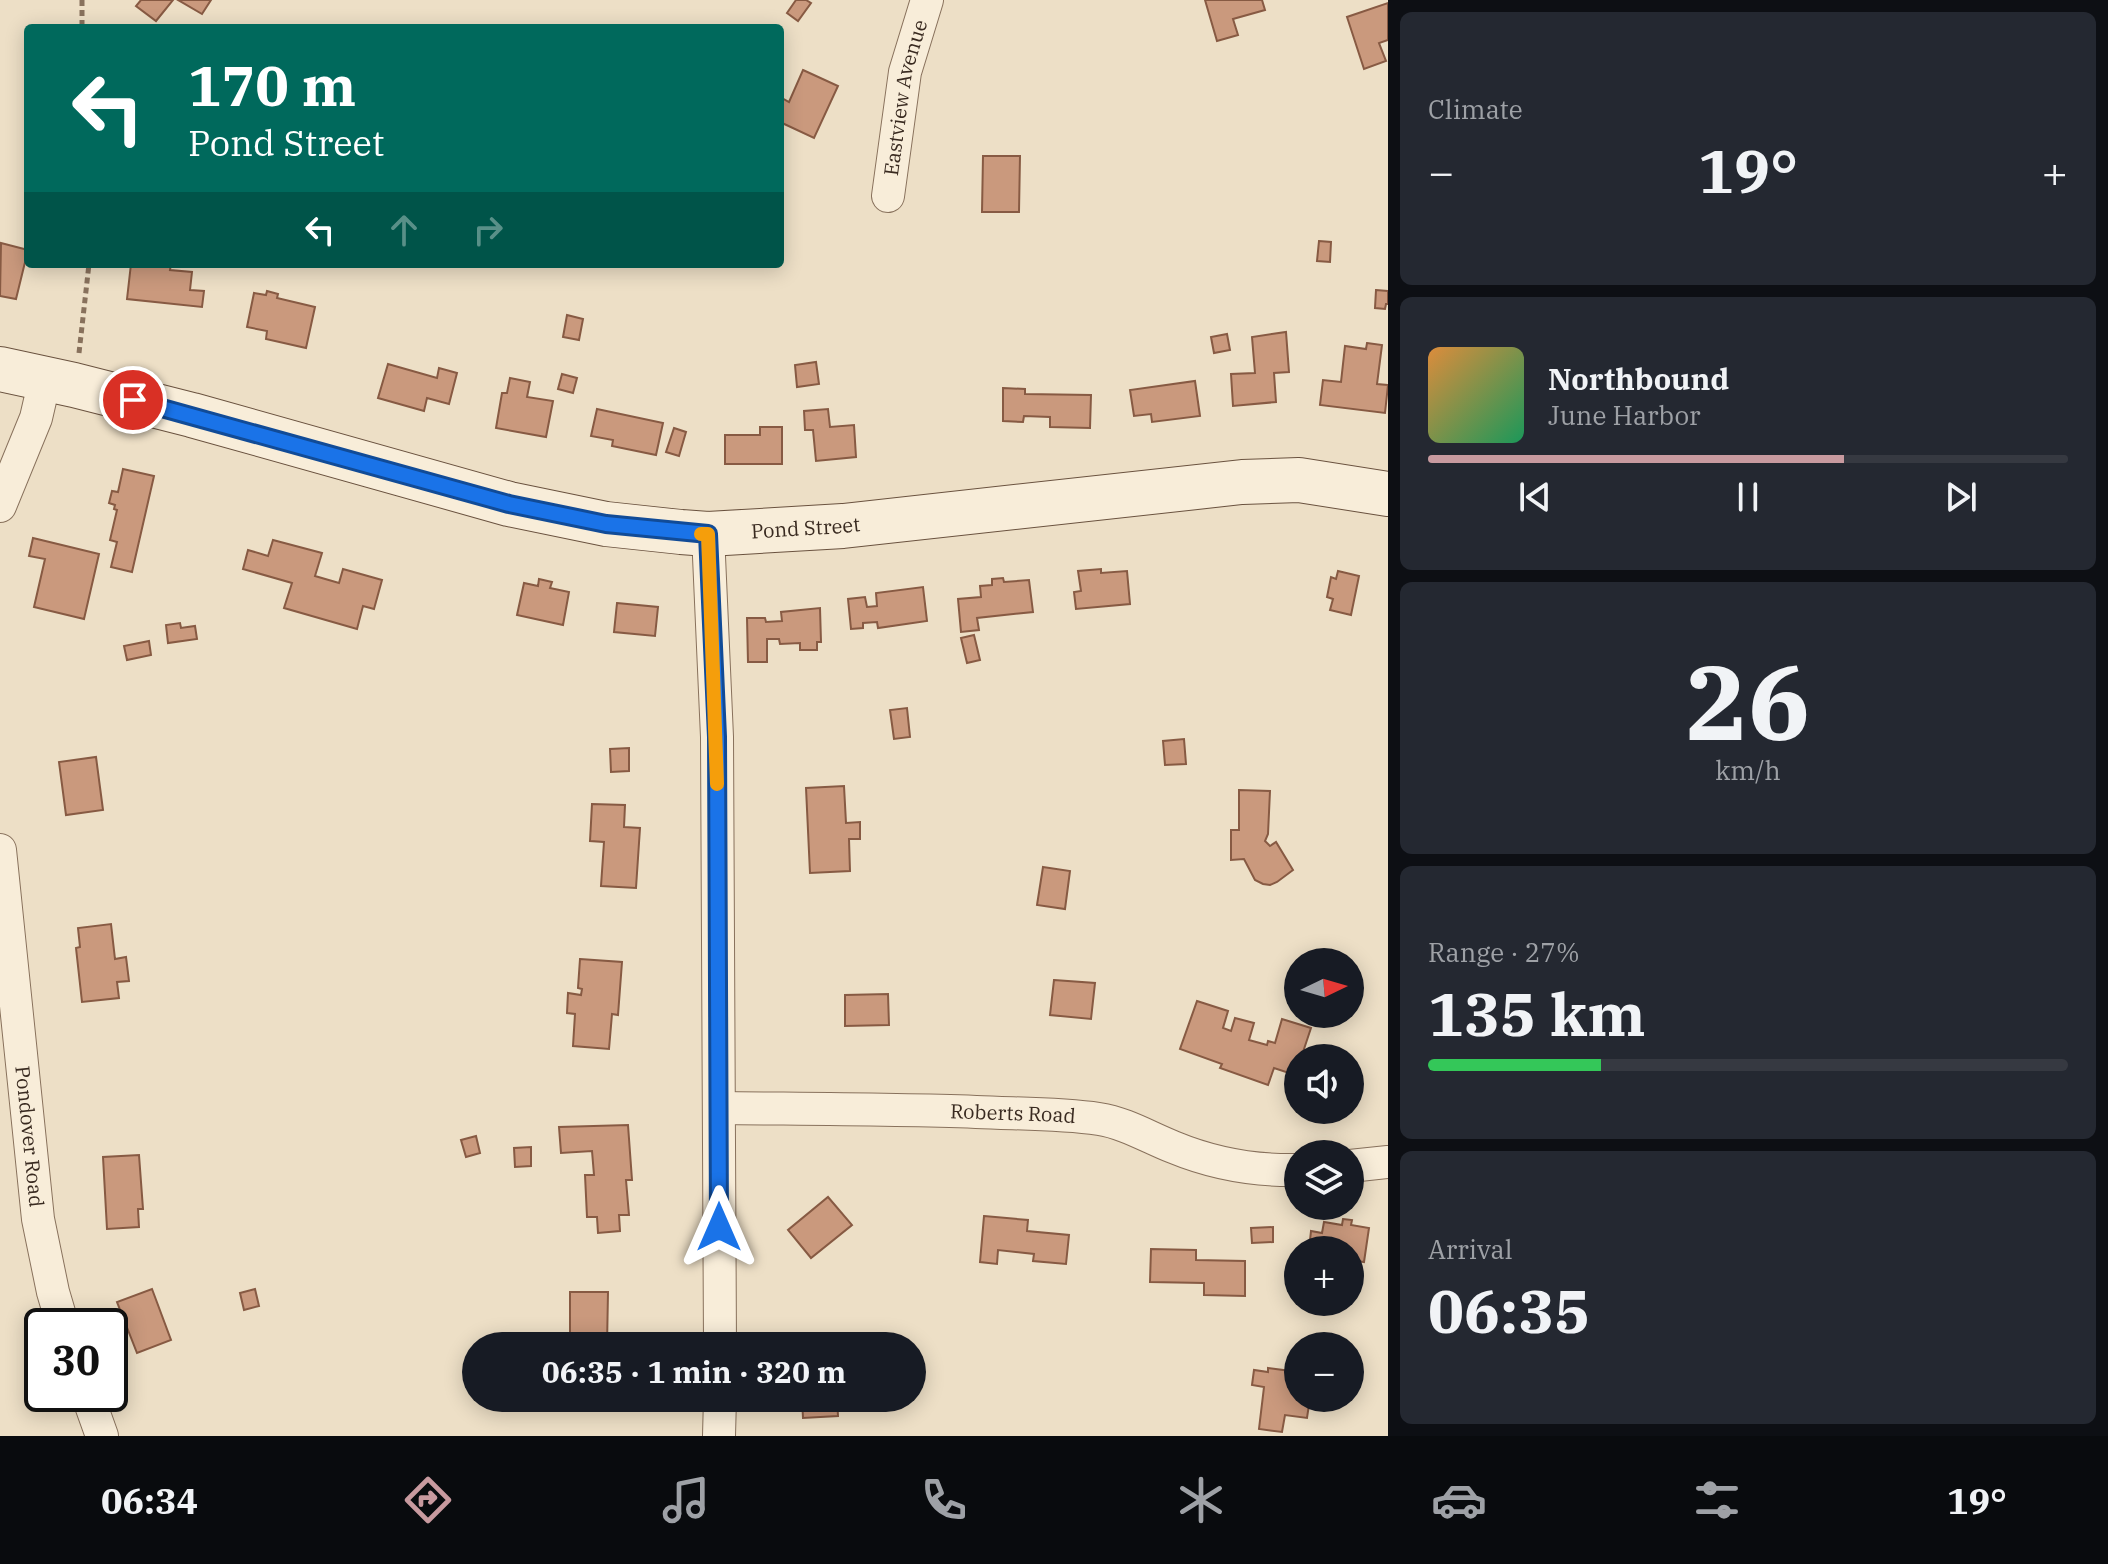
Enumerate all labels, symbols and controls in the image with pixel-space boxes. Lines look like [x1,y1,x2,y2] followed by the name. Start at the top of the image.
[877,16,933,177] street label: Eastview Avenue
[188,49,356,121] text: 170 m
[56,56,160,160] icon: left
[1428,92,1523,126] text: Climate
[188,119,384,166] text: Pond Street
[1698,131,1798,210] text: 19°
[1428,143,1454,200] text: −
[2042,143,2068,200] text: +
[298,208,342,252] icon: left
[382,208,426,252] icon: ahead
[466,208,510,252] icon: right
[1548,359,1729,398] text: Northbound
[99,366,167,434] pin
[111,378,155,422] icon: arrive
[1548,398,1701,432] text: June Harbor
[1513,475,1557,519] icon: previous
[1726,475,1770,519] icon: pause
[1939,475,1983,519] icon: next
[750,510,861,544] street label: Pond Street
[1686,633,1810,769] text: 26
[1715,753,1781,787] text: km/h
[1428,935,1580,969] text: Range · 27%
[1284,948,1364,1028] north arrow
[1284,948,1364,1412] map controls
[1428,974,1646,1053] text: 135 km
[1284,1044,1364,1124] button: sound
[9,1064,51,1208] street label: Pondover Road
[950,1097,1077,1129] street label: Roberts Road
[1284,1140,1364,1220] button: layers
[677,1185,761,1269] position arrow
[1428,1232,1513,1266] text: Arrival
[1284,1236,1364,1316] button: +
[1428,1271,1590,1350] text: 06:35
[24,1308,128,1412] speed limit sign: 30
[1284,1332,1364,1412] button: −
[542,1352,846,1391] text: 06:35 · 1 min · 320 m
[400,1472,456,1528] icon: directions
[658,1472,714,1528] icon: music
[916,1472,972,1528] icon: phone
[1173,1472,1229,1528] icon: climate
[1431,1472,1487,1528] icon: car
[1689,1472,1745,1528] icon: filters
[101,1477,198,1524] text: 06:34
[1947,1477,2007,1524] text: 19°

